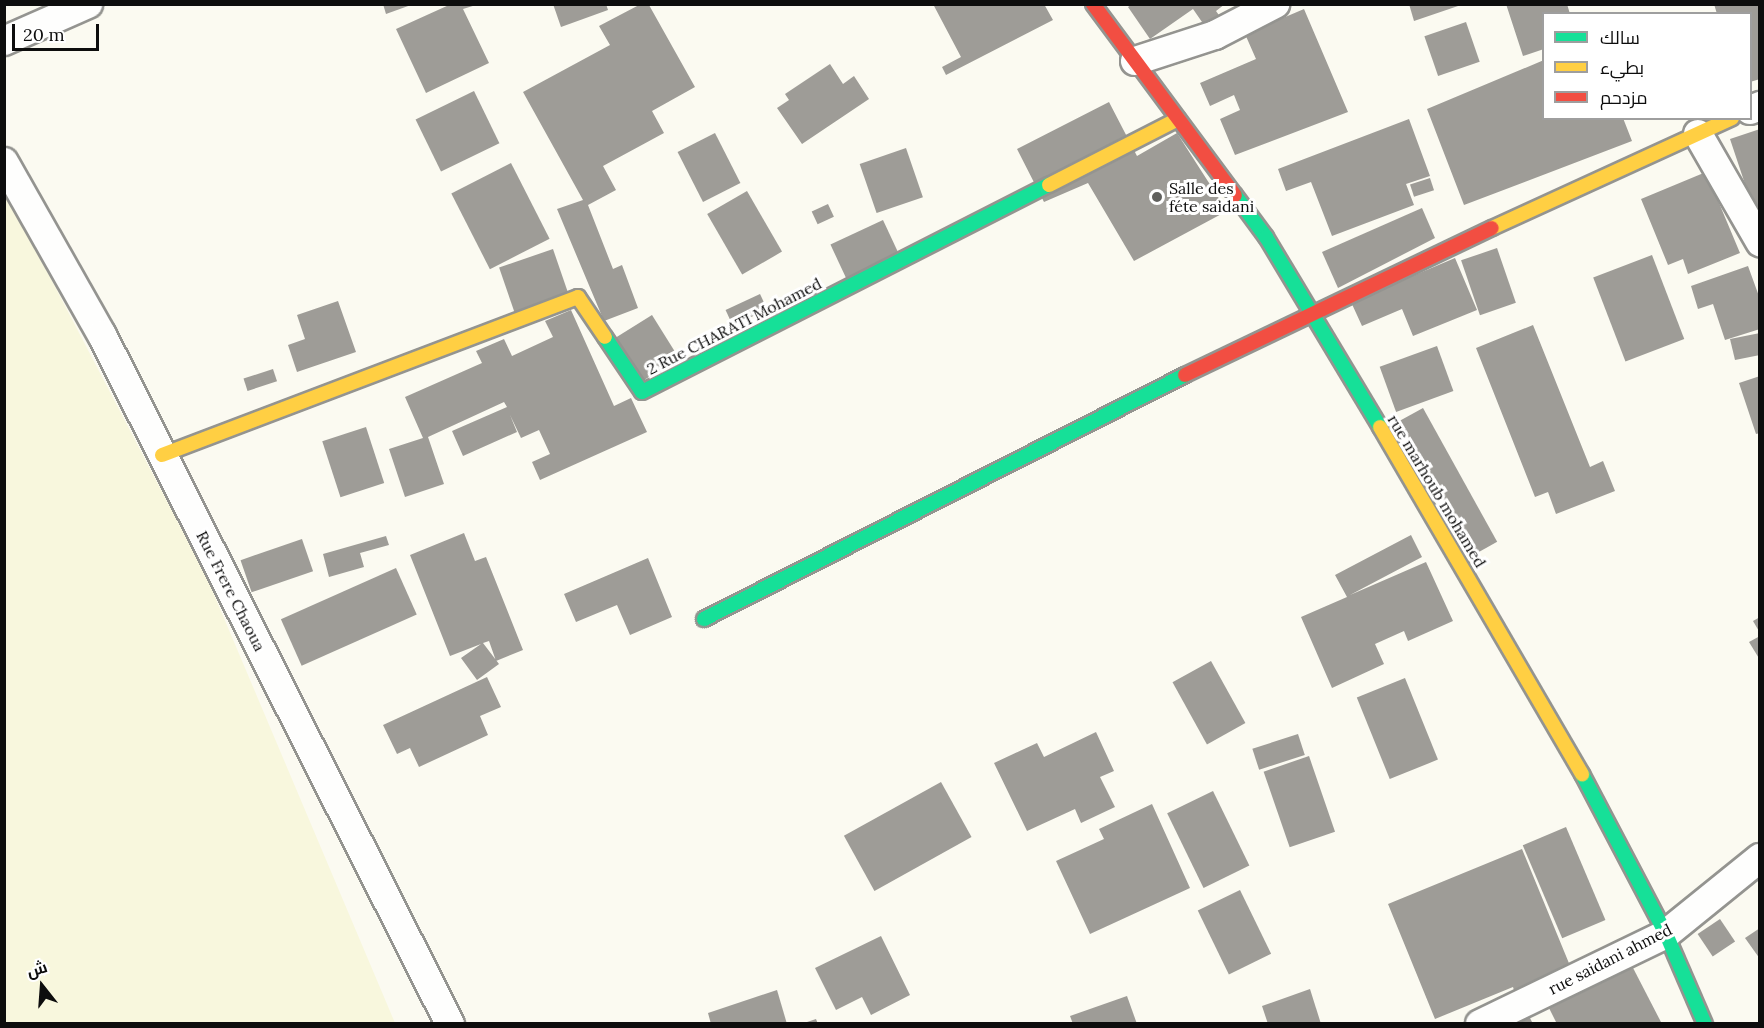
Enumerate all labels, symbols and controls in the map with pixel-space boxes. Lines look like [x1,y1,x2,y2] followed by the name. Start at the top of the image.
[15,12,102,50] scale bar
[1542,12,1752,120] legend
[23,23,65,46] text: 20 m
[1600,26,1640,49] text: سالك
[1600,56,1644,79] text: بطيء
[1600,86,1648,109] text: مزدحم
[1169,178,1254,216] place label: Salle des féte saidani
[1150,190,1164,204] marker: Salle des féte saidani
[643,274,825,378] street label: 2 Rue CHARATI Mohamed
[1384,411,1490,571] street label: rue marhoub mohamed
[192,528,270,654] street label: Rue Frere Chaoua
[1545,920,1675,998] street label: rue saidani ahmed
[12,956,72,1016] north arrow
[24,956,49,981] text: ش

